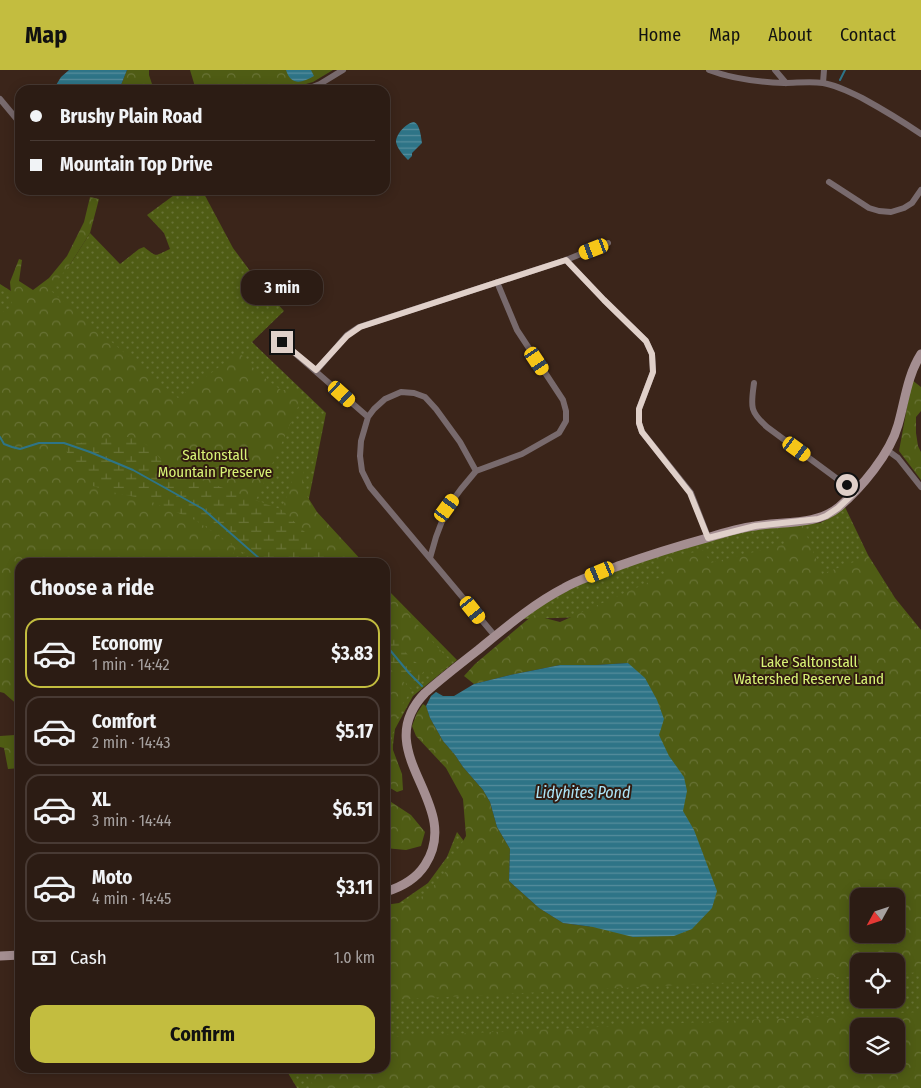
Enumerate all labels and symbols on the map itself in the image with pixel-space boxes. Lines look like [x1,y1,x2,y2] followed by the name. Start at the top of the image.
[577,237,610,261] car
[241,270,323,304] callout: 3 min
[271,331,293,353] route end
[522,344,551,378] car
[325,378,358,410] car
[780,434,813,464] car
[158,446,272,481] park label: Saltonstall Mountain Preserve
[836,474,858,496] route start
[432,491,461,525] car
[583,559,616,585] car
[457,594,488,626] car
[734,653,884,688] park label: Lake Saltonstall Watershed Reserve Land
[536,783,631,802] water label: Lidyhites Pond
[850,888,905,942] north arrow

